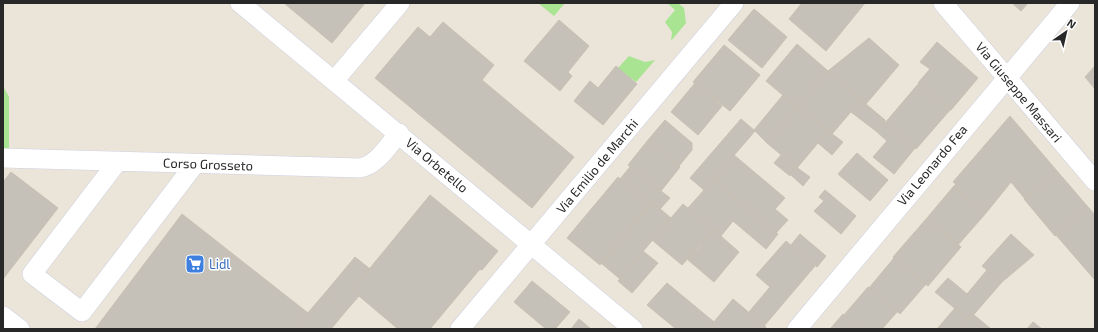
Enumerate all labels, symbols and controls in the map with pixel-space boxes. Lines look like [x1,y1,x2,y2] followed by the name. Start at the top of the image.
[1046,12,1086,52] north arrow
[1065,16,1079,31] text: N
[972,39,1066,145] street label: Via Giuseppe Massari
[553,115,641,217] street label: Via Emilio de Marchi
[894,121,970,209] street label: Via Leonardo Fea
[403,134,471,196] street label: Via Orbetello
[163,154,253,174] street label: Corso Grosseto
[184,253,206,275] supermarket icon: Lidl
[209,256,230,272] place label: Lidl

